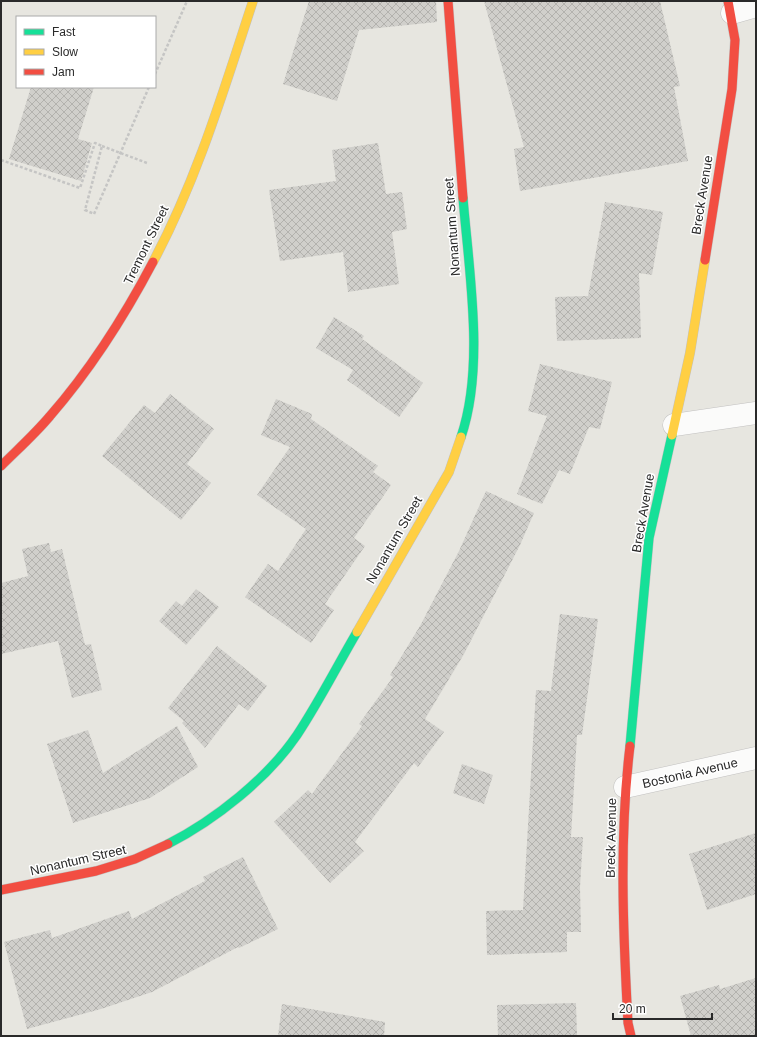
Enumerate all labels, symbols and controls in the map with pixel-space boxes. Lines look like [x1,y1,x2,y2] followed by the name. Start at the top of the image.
[16,16,156,88] legend
[52,25,76,39] text: Fast
[52,45,78,59] text: Slow
[52,65,75,79] text: Jam
[688,154,716,236] street label: Breck Avenue
[441,177,463,277] street label: Nonantum Street
[120,203,172,287] street label: Tremont Street
[629,472,657,554] street label: Breck Avenue
[363,493,425,586] street label: Nonantum Street
[641,755,739,791] street label: Bostonia Avenue
[603,798,619,878] street label: Breck Avenue
[28,842,128,878] street label: Nonantum Street
[613,995,712,1021] scale bar
[619,1002,646,1016] text: 20 m

